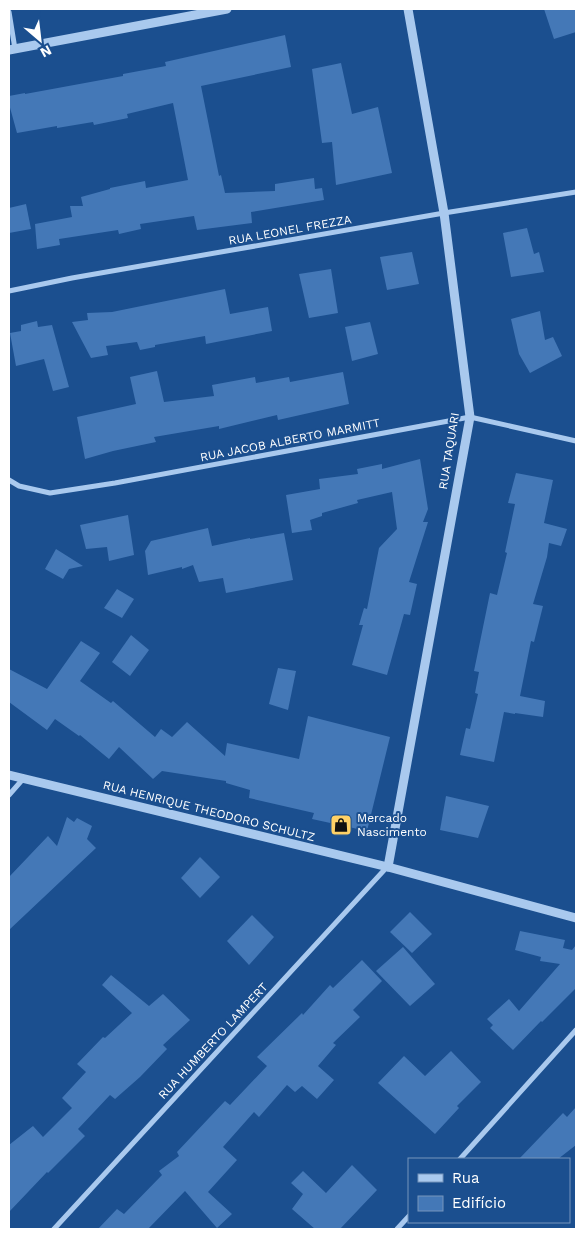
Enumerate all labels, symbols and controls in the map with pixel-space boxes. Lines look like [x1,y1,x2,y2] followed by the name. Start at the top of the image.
[15,15,65,65] north arrow
[38,42,54,61] text: N
[227,212,353,248] street label: RUA LEONEL FREZZA
[436,411,462,491] street label: RUA TAQUARI
[199,416,381,464] street label: RUA JACOB ALBERTO MARMITT
[101,778,317,844] street label: RUA HENRIQUE THEODORO SCHULTZ
[357,811,427,839] place label: Mercado Nascimento
[329,813,353,837] shop icon: Mercado Nascimento
[155,980,271,1102] street label: RUA HUMBERTO LAMPERT
[408,1158,570,1223] legend
[452,1169,480,1187] text: Rua
[452,1194,506,1212] text: Edifício

